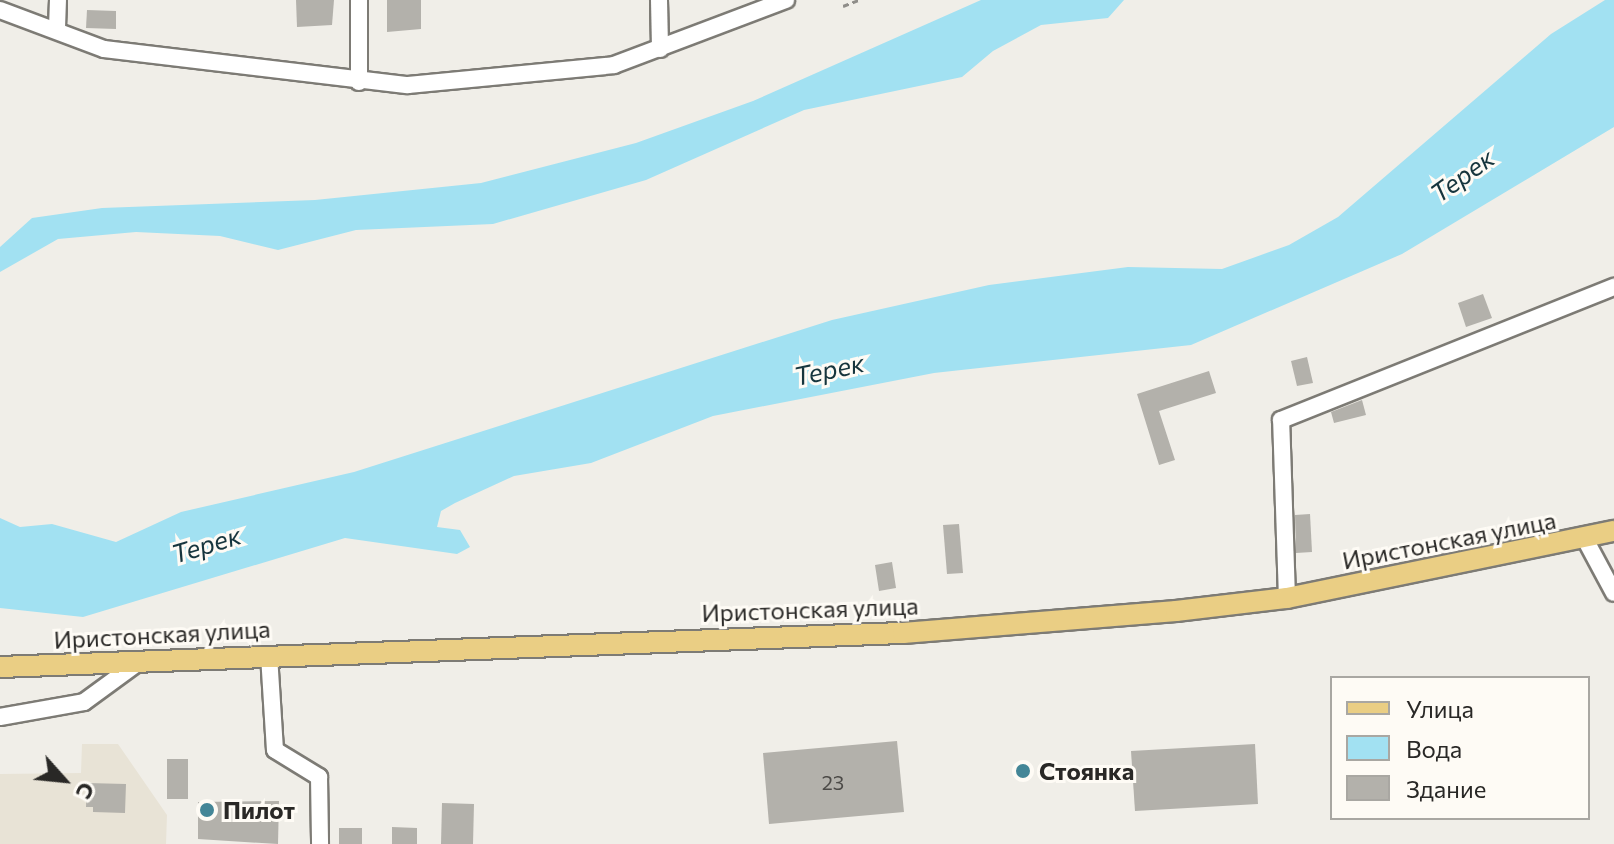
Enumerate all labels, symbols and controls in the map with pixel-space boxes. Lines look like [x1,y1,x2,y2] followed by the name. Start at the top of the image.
[1424,141,1500,209] water label: Терек
[791,346,867,392] water label: Терек
[1340,505,1558,575] street label: Иристонская улица
[167,519,245,569] water label: Терек
[701,591,919,627] street label: Иристонская улица
[53,614,271,654] street label: Иристонская улица
[1330,676,1590,820] legend
[1406,694,1474,723] text: Улица
[1406,734,1462,763] text: Вода
[24,740,104,820] north arrow
[1039,757,1134,785] place label: Стоянка
[1014,762,1032,780] marker: Стоянка
[822,770,844,794] house number: 23
[1406,774,1486,803] text: Здание
[70,778,101,804] text: С
[223,796,295,824] place label: Пилот
[198,801,216,819] marker: Пилот

